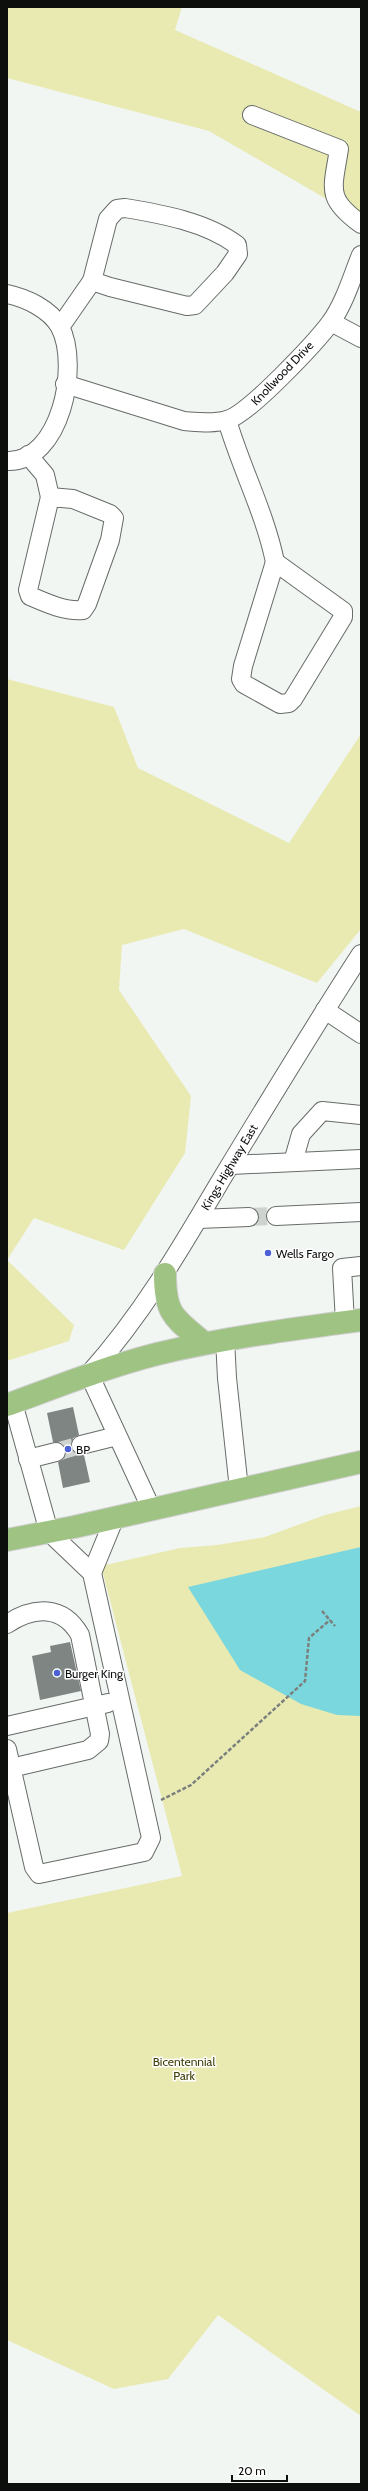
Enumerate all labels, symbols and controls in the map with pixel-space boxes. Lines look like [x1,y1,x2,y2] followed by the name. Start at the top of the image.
[247,338,317,408] street label: Knollwood Drive
[197,1121,261,1213] street label: Kings Highway East
[276,1246,334,1261] place label: Wells Fargo
[263,1248,273,1258] marker: Wells Fargo
[76,1442,90,1457] place label: BP
[63,1444,73,1454] marker: BP
[65,1666,124,1681] place label: Burger King
[52,1668,62,1678] marker: Burger King
[153,2054,215,2083] park label: Bicentennial Park
[232,2457,287,2483] scale bar
[238,2463,266,2478] text: 20 m

